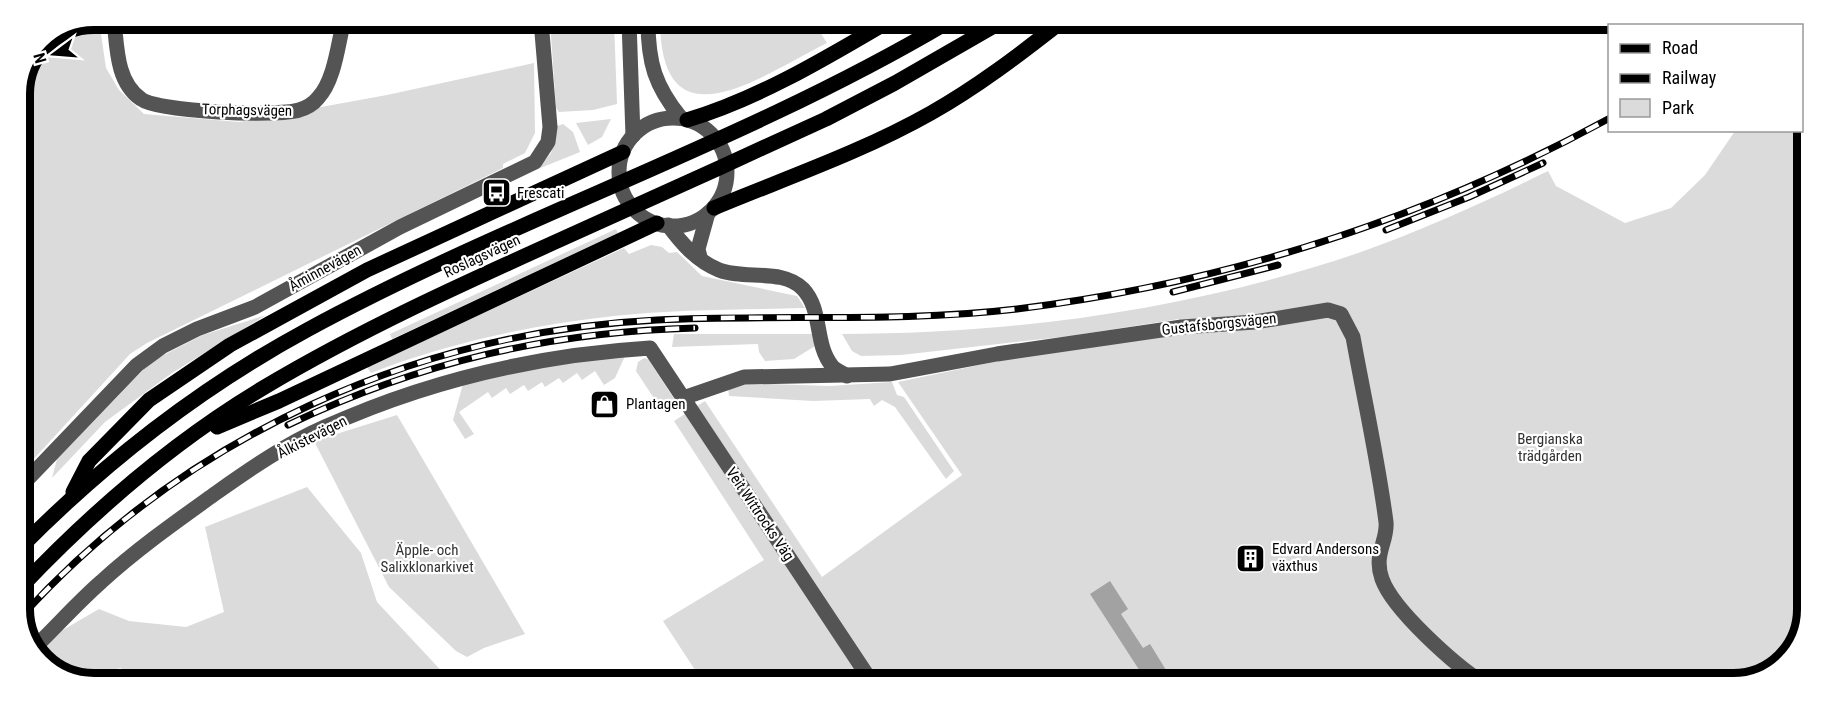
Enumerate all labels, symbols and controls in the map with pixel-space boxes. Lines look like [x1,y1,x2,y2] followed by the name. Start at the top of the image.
[24,24,84,84] north arrow
[1608,24,1803,132] legend
[1662,37,1698,58] text: Road
[30,51,51,65] text: N
[1662,67,1717,88] text: Railway
[1662,97,1694,118] text: Park
[202,100,292,120] street label: Torphagsvägen
[480,177,512,209] bus stop icon: Frescati
[517,184,564,202] place label: Frescati
[441,230,523,282] street label: Roslagsvägen
[286,241,364,295] street label: Åminnevägen
[1161,309,1277,339] street label: Gustafsborgsvägen
[589,388,621,420] shop icon: Plantagen
[626,395,686,413] place label: Plantagen
[274,412,350,462] street label: Ålkistevägen
[1517,430,1583,465] park label: Bergianska trädgården
[722,464,798,564] street label: Veit Wittrocks Väg
[1272,540,1379,575] place label: Edvard Andersons växthus
[380,541,474,576] park label: Äpple- och Salixklonarkivet
[1235,542,1267,574] building icon: Edvard Andersons växthus

